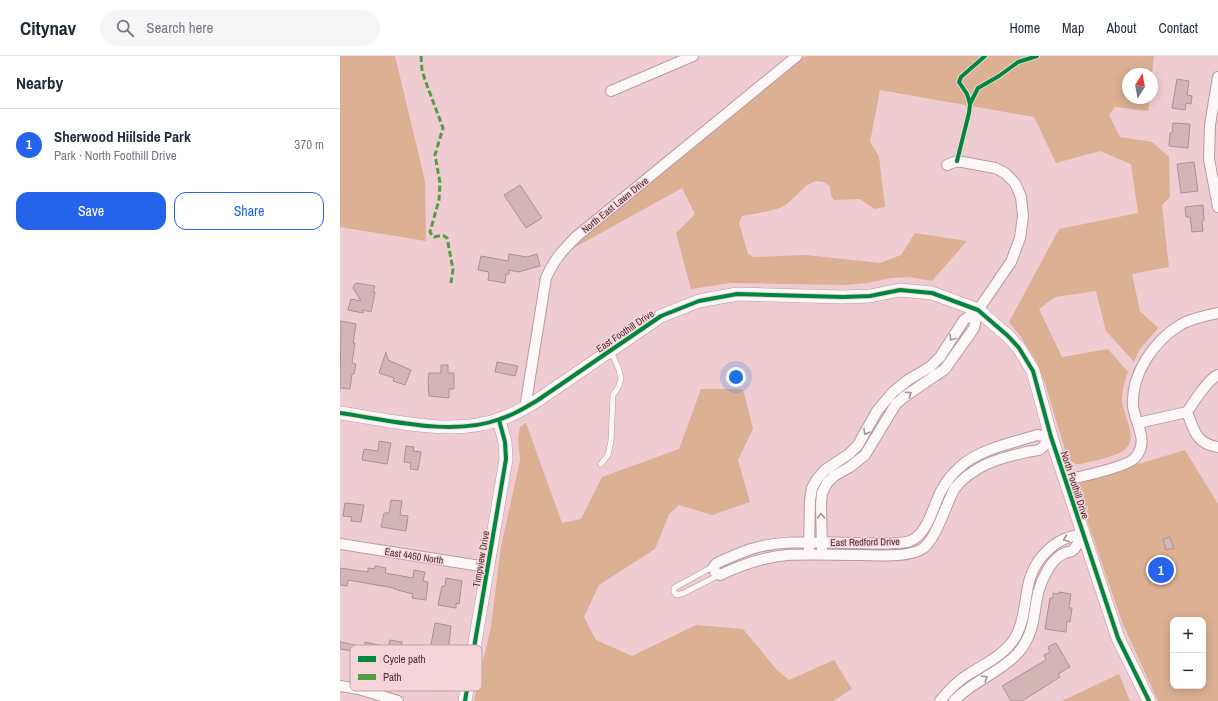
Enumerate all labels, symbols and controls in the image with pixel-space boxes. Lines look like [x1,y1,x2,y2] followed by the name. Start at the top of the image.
[100,10,380,46] search box
[20,15,76,41] text: Citynav
[114,17,136,39] icon: search
[146,17,213,38] text: Search here
[1009,19,1040,37] text: Home
[1062,19,1084,37] text: Map
[1106,19,1136,37] text: About
[1158,19,1198,37] text: Contact
[1122,68,1158,104] north arrow
[16,71,63,94] text: Nearby
[54,126,191,147] text: Sherwood Hiilside Park
[26,136,32,153] text: 1
[294,136,324,153] text: 370 m
[54,147,177,164] text: Park · North Foothill Drive
[579,174,651,236] street label: North East Lawn Drive
[16,192,166,230] button: Save
[174,192,324,230] button: Share
[594,307,657,355] street label: East Foothill Drive
[949,334,957,341] one-way arrow
[726,367,746,387] your location
[905,391,912,399] one-way arrow
[863,428,870,435] one-way arrow
[1058,449,1092,521] street label: North Foothill Drive
[817,513,825,519] one-way arrow
[470,529,492,588] street label: Timpview Drive
[1063,534,1070,542] one-way arrow
[830,535,900,549] street label: East Redford Drive
[384,545,444,567] street label: East 4450 North
[1148,555,1174,585] pin: 1
[1170,617,1206,689] map controls
[1170,617,1206,653] button: +
[350,645,482,691] legend
[383,652,426,666] text: Cycle path
[1170,653,1206,689] button: −
[383,670,402,684] text: Path
[981,675,988,682] one-way arrow

